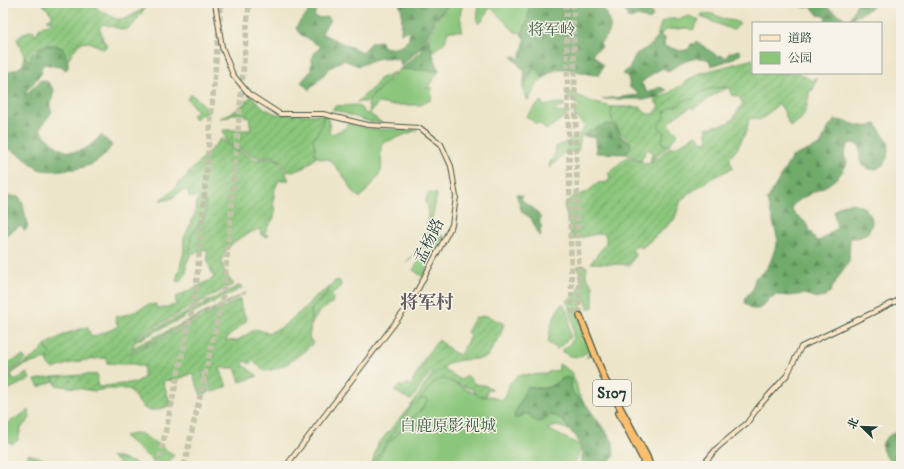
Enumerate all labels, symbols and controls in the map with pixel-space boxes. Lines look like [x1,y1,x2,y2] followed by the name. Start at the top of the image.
[528,20,576,40] park label: 将军岭
[752,22,882,74] legend
[788,31,812,46] text: 道路
[788,51,812,66] text: 公园
[409,215,449,267] street label: 孟杨路
[400,292,454,314] district label: 将军村
[593,380,631,406] road number: S107
[842,407,882,447] north arrow
[400,416,496,436] park label: 白鹿原影视城
[845,416,862,431] text: 北

